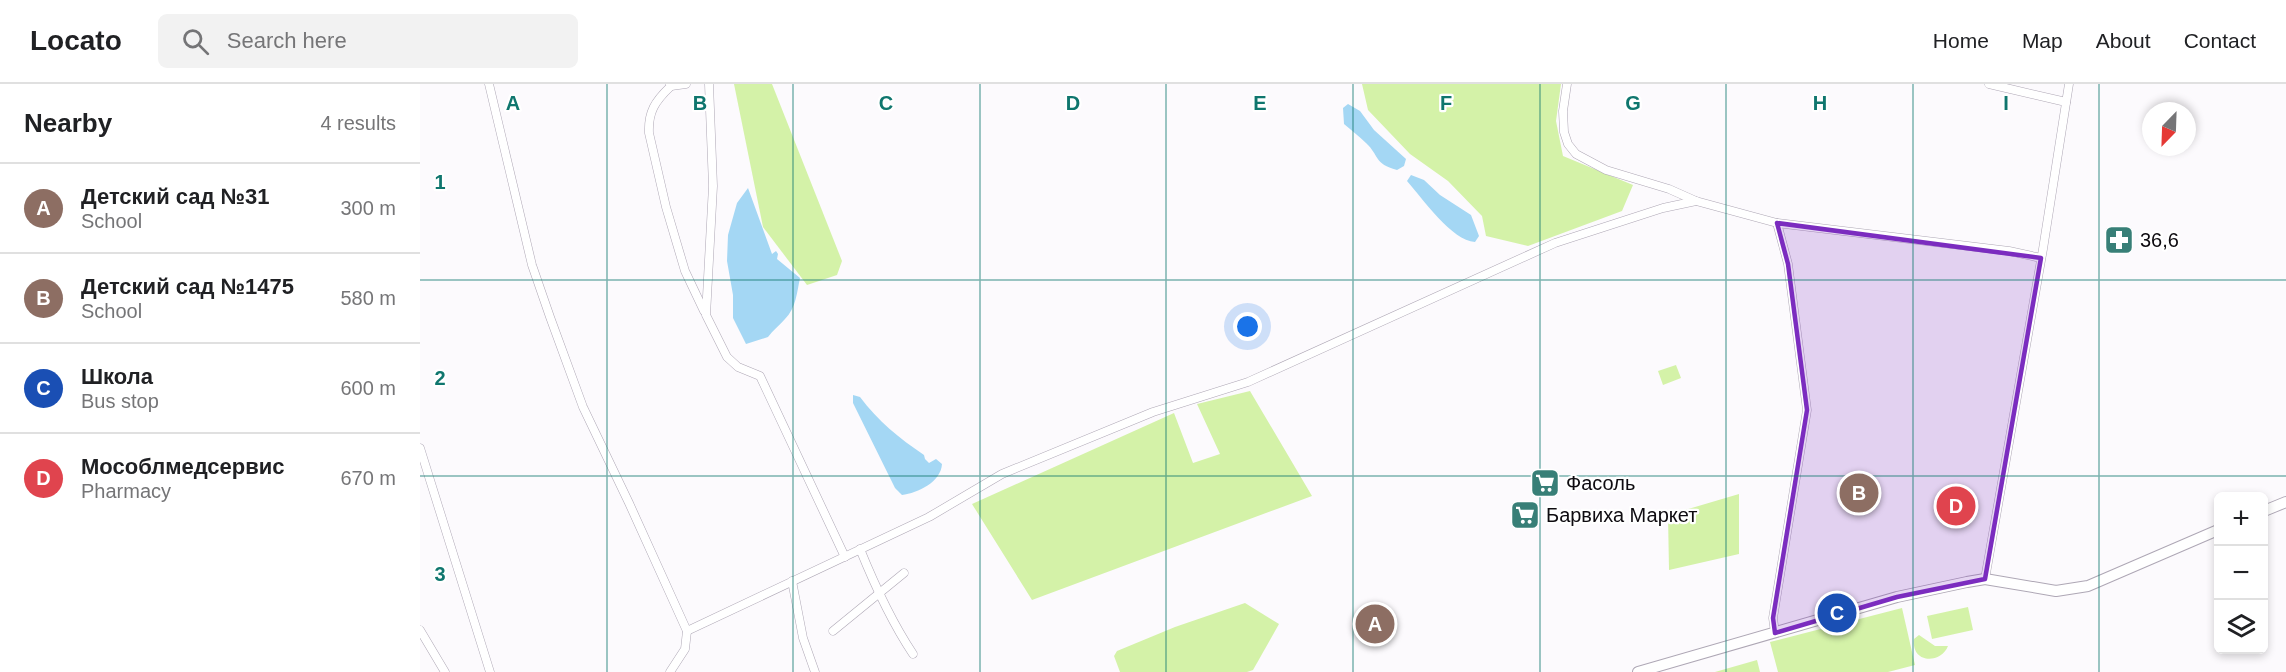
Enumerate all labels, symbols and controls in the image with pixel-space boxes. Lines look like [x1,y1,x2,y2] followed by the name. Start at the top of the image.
[158,14,578,68] search box
[30,25,122,56] text: Locato
[179,25,212,58] icon: search
[227,28,347,53] text: Search here
[1933,29,1989,52] text: Home
[2022,29,2063,52] text: Map
[2096,29,2151,52] text: About
[2184,29,2256,52] text: Contact
[506,92,520,114] text: A
[693,92,707,114] text: B
[879,92,893,114] text: C
[1066,92,1080,114] text: D
[1253,92,1267,114] text: E
[1440,92,1452,114] text: F
[1625,92,1641,114] text: G
[1813,92,1827,114] text: H
[2003,92,2009,114] text: I
[2142,102,2196,156] north arrow
[24,108,112,138] text: Nearby
[320,112,396,134] text: 4 results
[434,171,446,193] text: 1
[81,184,270,209] text: Детский сад №31
[36,197,51,219] text: A
[340,197,396,219] text: 300 m
[81,210,142,232] text: School
[2103,224,2135,256] pharmacy icon: 36,6
[2140,229,2179,251] place label: 36,6
[81,274,294,299] text: Детский сад №1475
[36,287,51,309] text: B
[340,287,396,309] text: 580 m
[81,300,142,322] text: School
[1233,312,1262,341] your location
[81,364,153,389] text: Школа
[434,367,446,389] text: 2
[36,377,51,399] text: C
[340,377,396,399] text: 600 m
[81,390,159,412] text: Bus stop
[81,454,285,479] text: Мособлмедсервис
[36,467,51,489] text: D
[340,467,396,489] text: 670 m
[1529,467,1561,499] supermarket icon: Фасоль
[1840,470,1878,516] pin: B
[1566,472,1635,494] place label: Фасоль
[81,480,171,502] text: Pharmacy
[1936,484,1976,528] pin: D
[2214,492,2268,654] map controls
[2214,492,2268,546] button: +
[1509,499,1541,531] supermarket icon: Барвиха Маркет
[1546,504,1697,526] place label: Барвиха Маркет
[2214,546,2268,600] button: −
[434,563,446,585] text: 3
[1818,590,1856,636] pin: C
[2214,600,2268,654] button: layers
[1356,602,1394,646] pin: A

